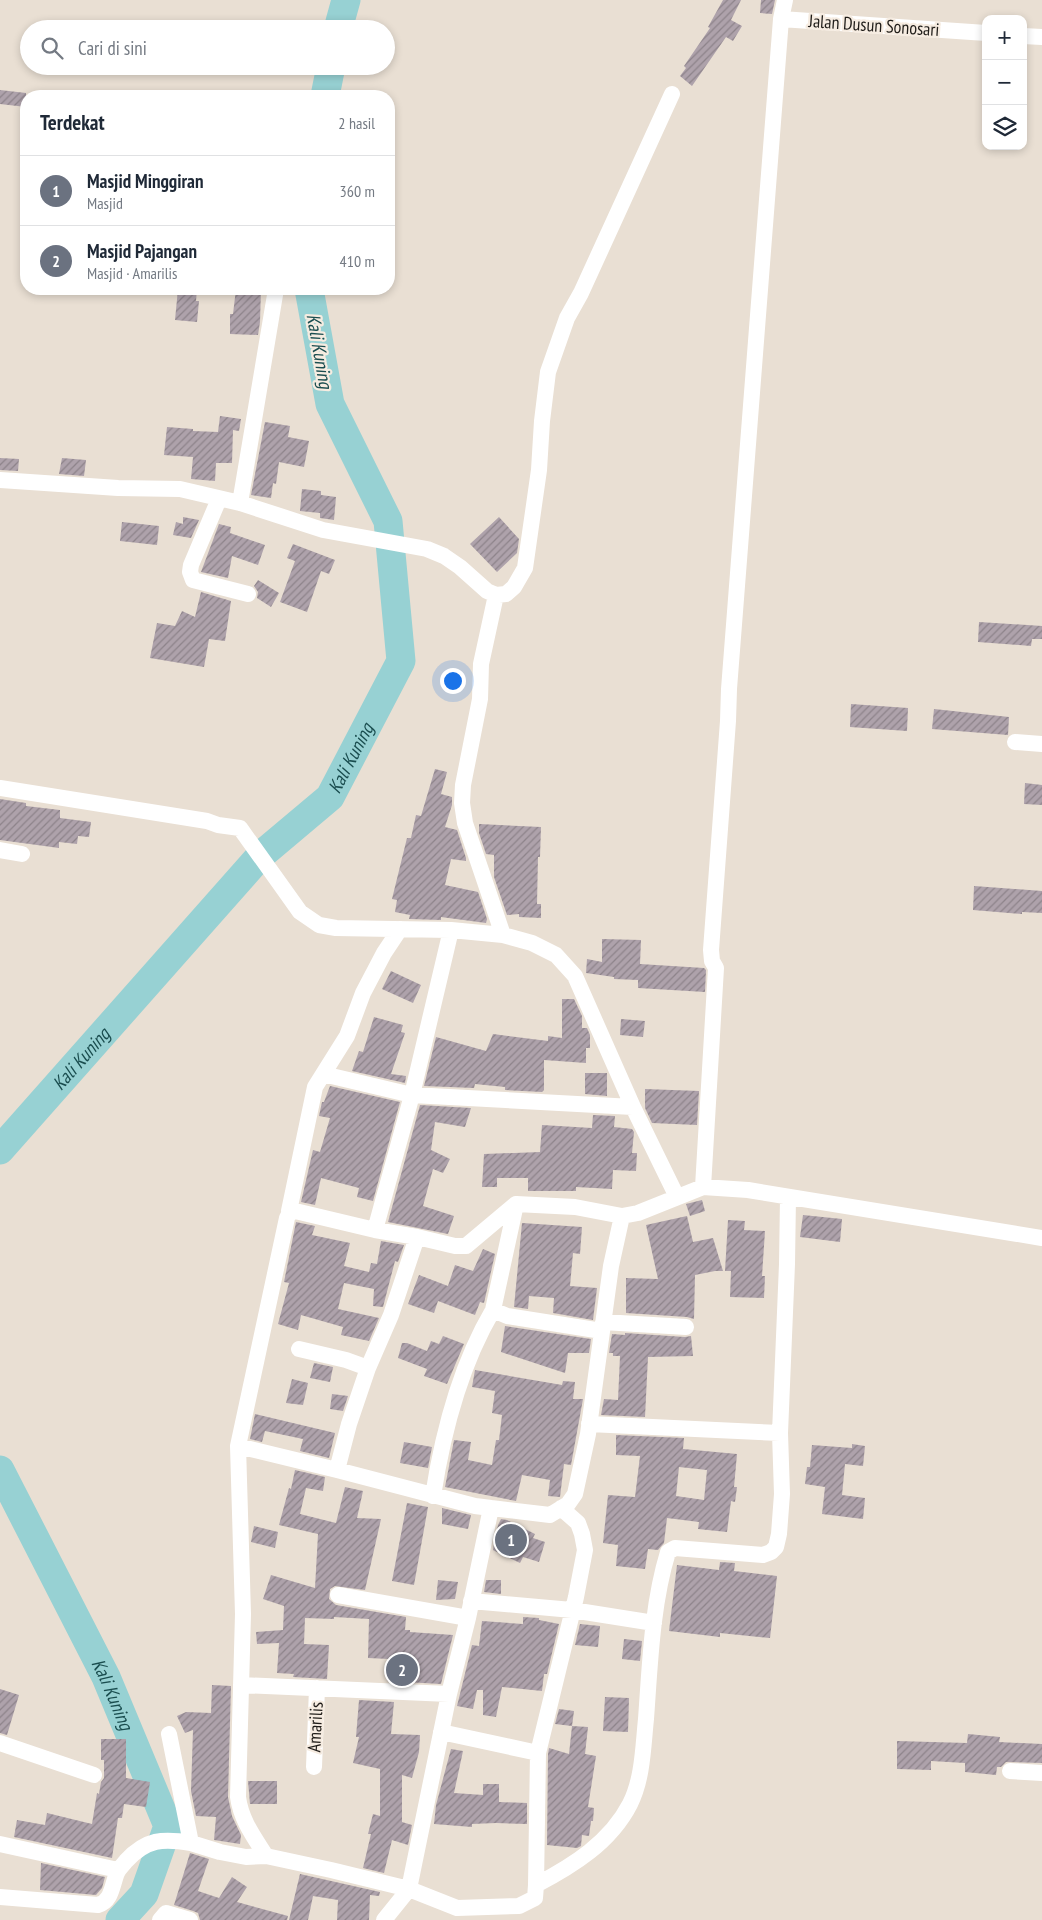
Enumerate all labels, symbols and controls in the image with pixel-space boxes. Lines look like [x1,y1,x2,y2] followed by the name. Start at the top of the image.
[807,9,940,41] street label: Jalan Dusun Sonosari
[982,15,1027,150] map controls
[982,15,1027,60] button: +
[20,20,395,75] search box
[38,34,66,62] icon: search
[78,36,147,60] text: Cari di sini
[982,60,1027,105] button: −
[982,105,1027,150] button: layers
[40,109,105,136] text: Terdekat
[338,113,375,133] text: 2 hasil
[87,169,204,193] text: Masjid Minggiran
[52,181,60,201] text: 1
[340,181,375,201] text: 360 m
[87,193,123,213] text: Masjid
[87,239,197,263] text: Masjid Pajangan
[52,251,60,271] text: 2
[340,251,375,271] text: 410 m
[87,263,177,283] text: Masjid · Amarilis
[302,312,339,392] water label: Kali Kuning
[440,668,466,694] your location
[322,717,379,797] water label: Kali Kuning
[47,1021,116,1095] water label: Kali Kuning
[495,1521,527,1559] pin: 1
[386,1651,418,1689] pin: 2
[87,1654,139,1735] water label: Kali Kuning
[302,1701,328,1753] street label: Amarilis

